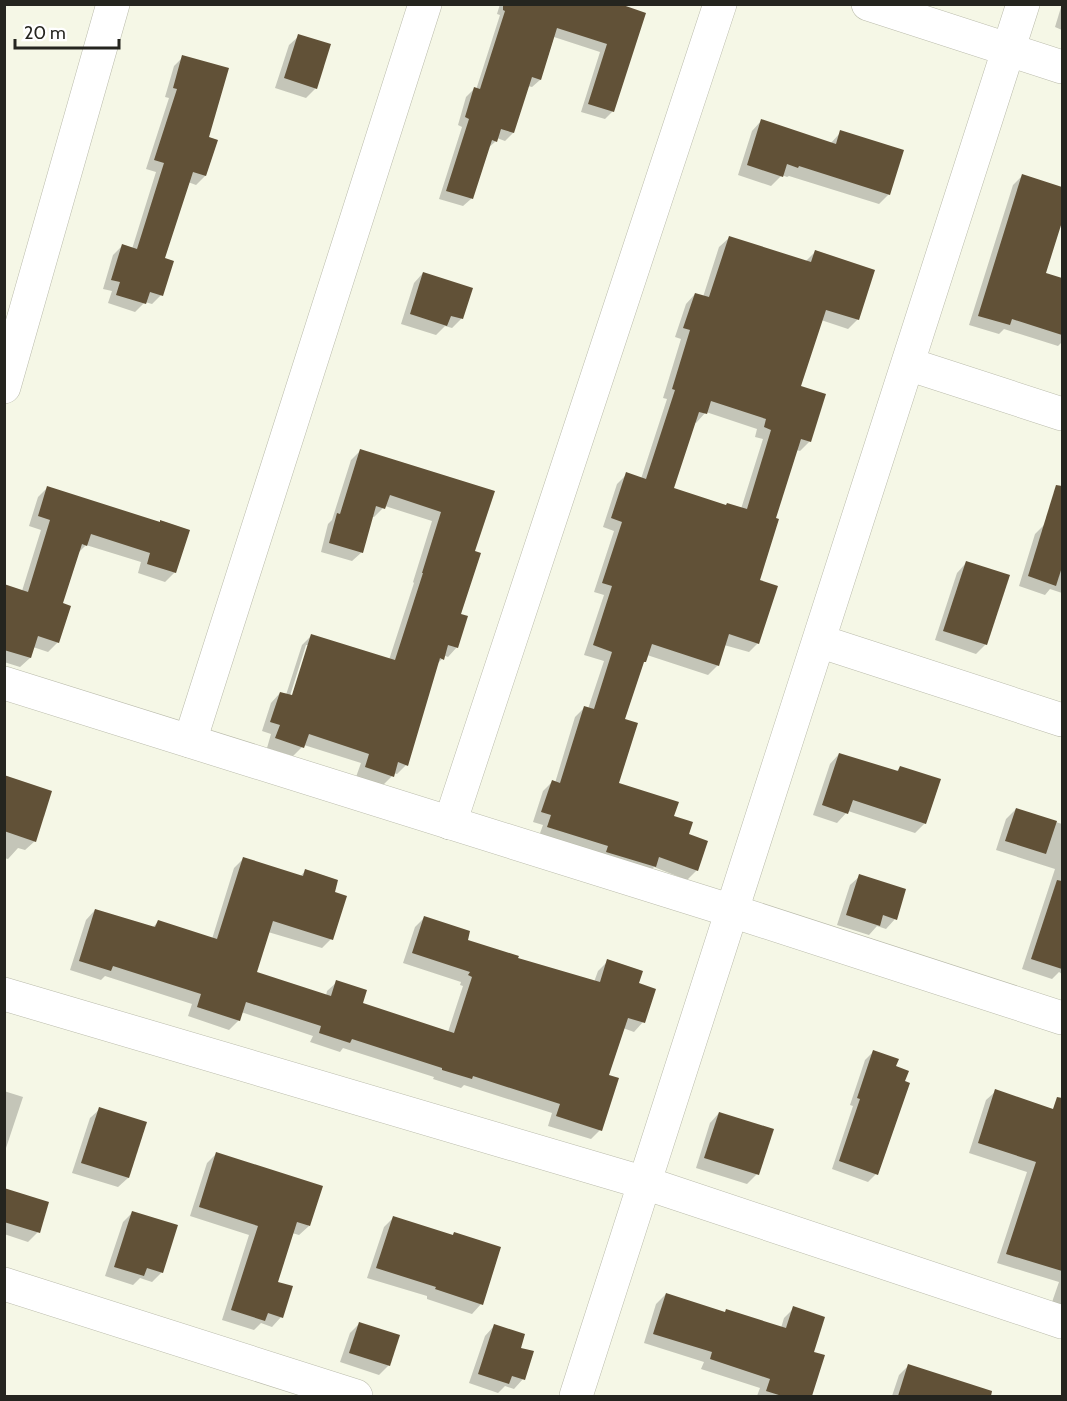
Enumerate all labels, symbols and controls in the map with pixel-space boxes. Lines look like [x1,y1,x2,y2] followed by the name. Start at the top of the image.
[15,12,118,50] scale bar
[24,22,66,44] text: 20 m

